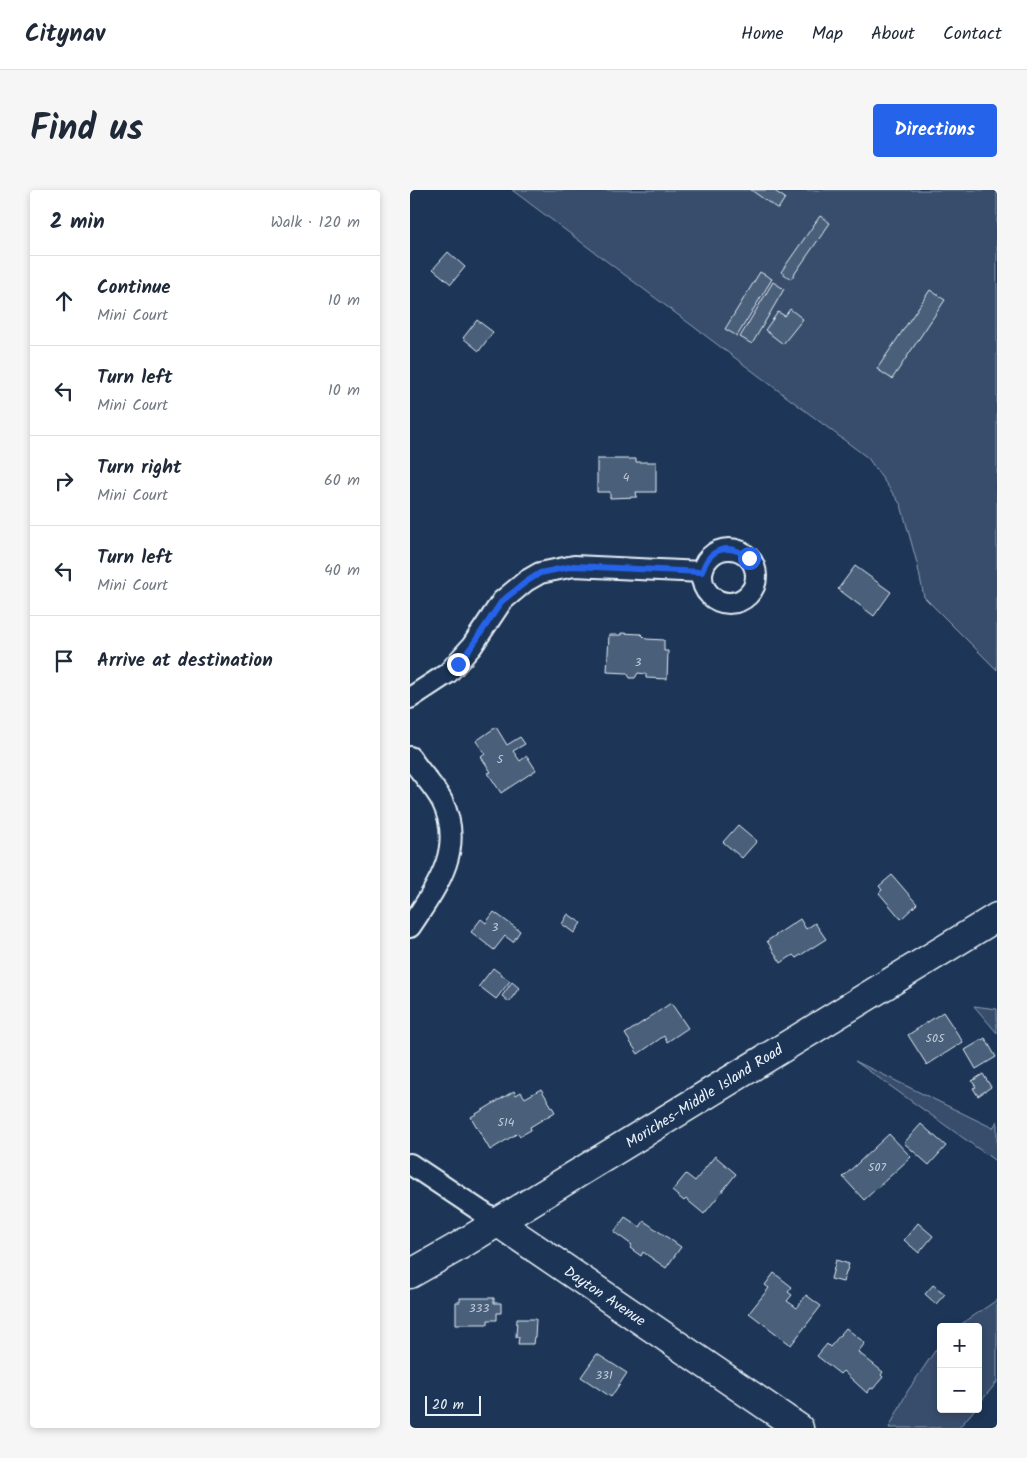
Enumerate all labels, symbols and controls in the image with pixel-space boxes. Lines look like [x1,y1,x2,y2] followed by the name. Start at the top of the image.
[25,15,105,54] text: Citynav
[741,20,784,49] text: Home
[812,20,843,49] text: Map
[871,20,915,49] text: About
[943,20,1002,49] text: Contact
[30,102,143,158] text: Find us
[873,104,997,157] button: Directions
[50,206,105,239] text: 2 min
[270,210,360,235] text: Walk · 120 m
[97,273,170,303] text: Continue
[50,287,78,315] icon: ahead
[328,288,360,313] text: 10 m
[97,303,168,328] text: Mini Court
[97,363,172,393] text: Turn left
[50,377,78,405] icon: left
[328,378,360,403] text: 10 m
[97,393,168,418] text: Mini Court
[97,453,182,483] text: Turn right
[50,467,78,495] icon: right
[324,468,360,493] text: 60 m
[623,468,630,487] house number: 4
[97,483,168,508] text: Mini Court
[97,543,172,573] text: Turn left
[738,547,761,570] route start
[50,557,78,585] icon: left
[324,558,360,583] text: 40 m
[97,573,168,598] text: Mini Court
[97,646,273,676] text: Arrive at destination
[50,647,78,675] icon: arrive
[447,653,470,676] route end
[635,653,642,672] house number: 3
[497,750,505,769] house number: 5
[492,918,499,937] house number: 3
[926,1029,946,1048] house number: 505
[621,1038,789,1155] street label: Moriches-Middle Island Road
[498,1113,515,1132] house number: 514
[868,1158,886,1177] house number: 507
[559,1260,651,1333] street label: Dayton Avenue
[469,1299,489,1318] house number: 333
[937,1323,982,1413] map controls
[937,1323,982,1368] button: +
[595,1366,613,1385] house number: 331
[937,1368,982,1413] button: −
[425,1393,481,1416] scale bar
[432,1394,464,1416] text: 20 m

